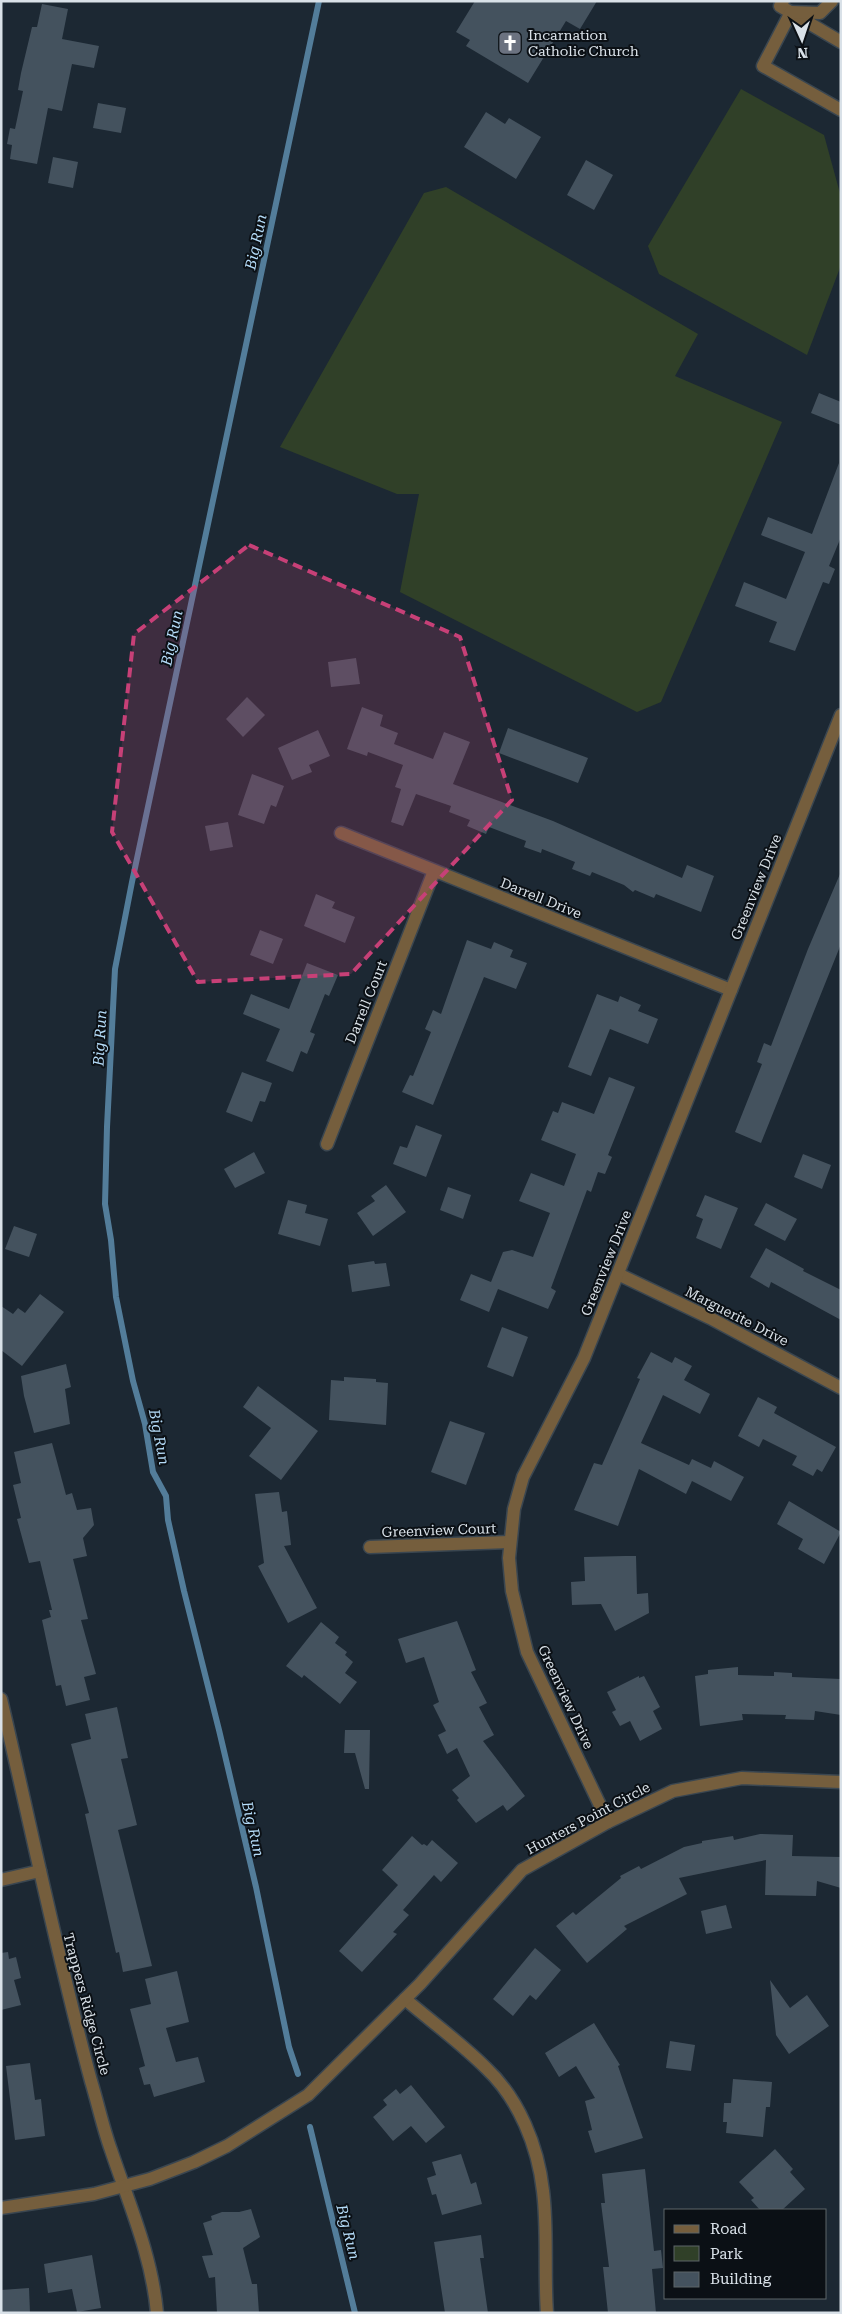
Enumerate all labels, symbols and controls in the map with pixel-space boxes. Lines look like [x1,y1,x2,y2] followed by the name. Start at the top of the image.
[777,15,827,65] north arrow
[528,27,639,59] place label: Incarnation Catholic Church
[497,30,523,56] church icon: Incarnation Catholic Church
[797,45,808,61] text: N
[241,213,271,272] water label: Big Run
[157,609,187,668] water label: Big Run
[727,831,785,942] street label: Greenview Drive
[498,874,584,922] street label: Darrell Drive
[342,958,390,1046] street label: Darrell Court
[89,1009,110,1068] water label: Big Run
[577,1207,635,1318] street label: Greenview Drive
[683,1283,792,1349] street label: Marguerite Drive
[145,1407,173,1466] water label: Big Run
[381,1520,497,1540] street label: Greenview Court
[535,1643,597,1752] street label: Greenview Drive
[523,1778,653,1857] street label: Hunters Point Circle
[238,1799,268,1858] water label: Big Run
[60,1931,114,2077] street label: Trappers Ridge Circle
[332,2202,364,2261] water label: Big Run
[664,2209,827,2299] legend
[710,2220,747,2238] text: Road
[710,2245,744,2263] text: Park
[710,2270,772,2288] text: Building

